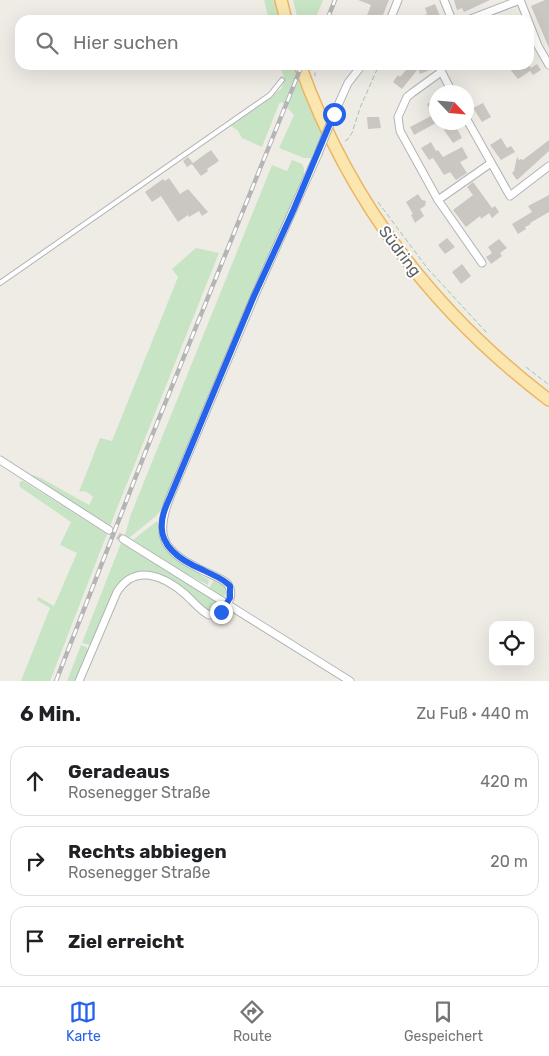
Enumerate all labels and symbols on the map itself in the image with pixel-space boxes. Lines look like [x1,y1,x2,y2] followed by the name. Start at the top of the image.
[429,85,474,130] north arrow
[323,103,346,126] route start
[375,222,425,280] street label: Südring
[210,601,233,624] route end

